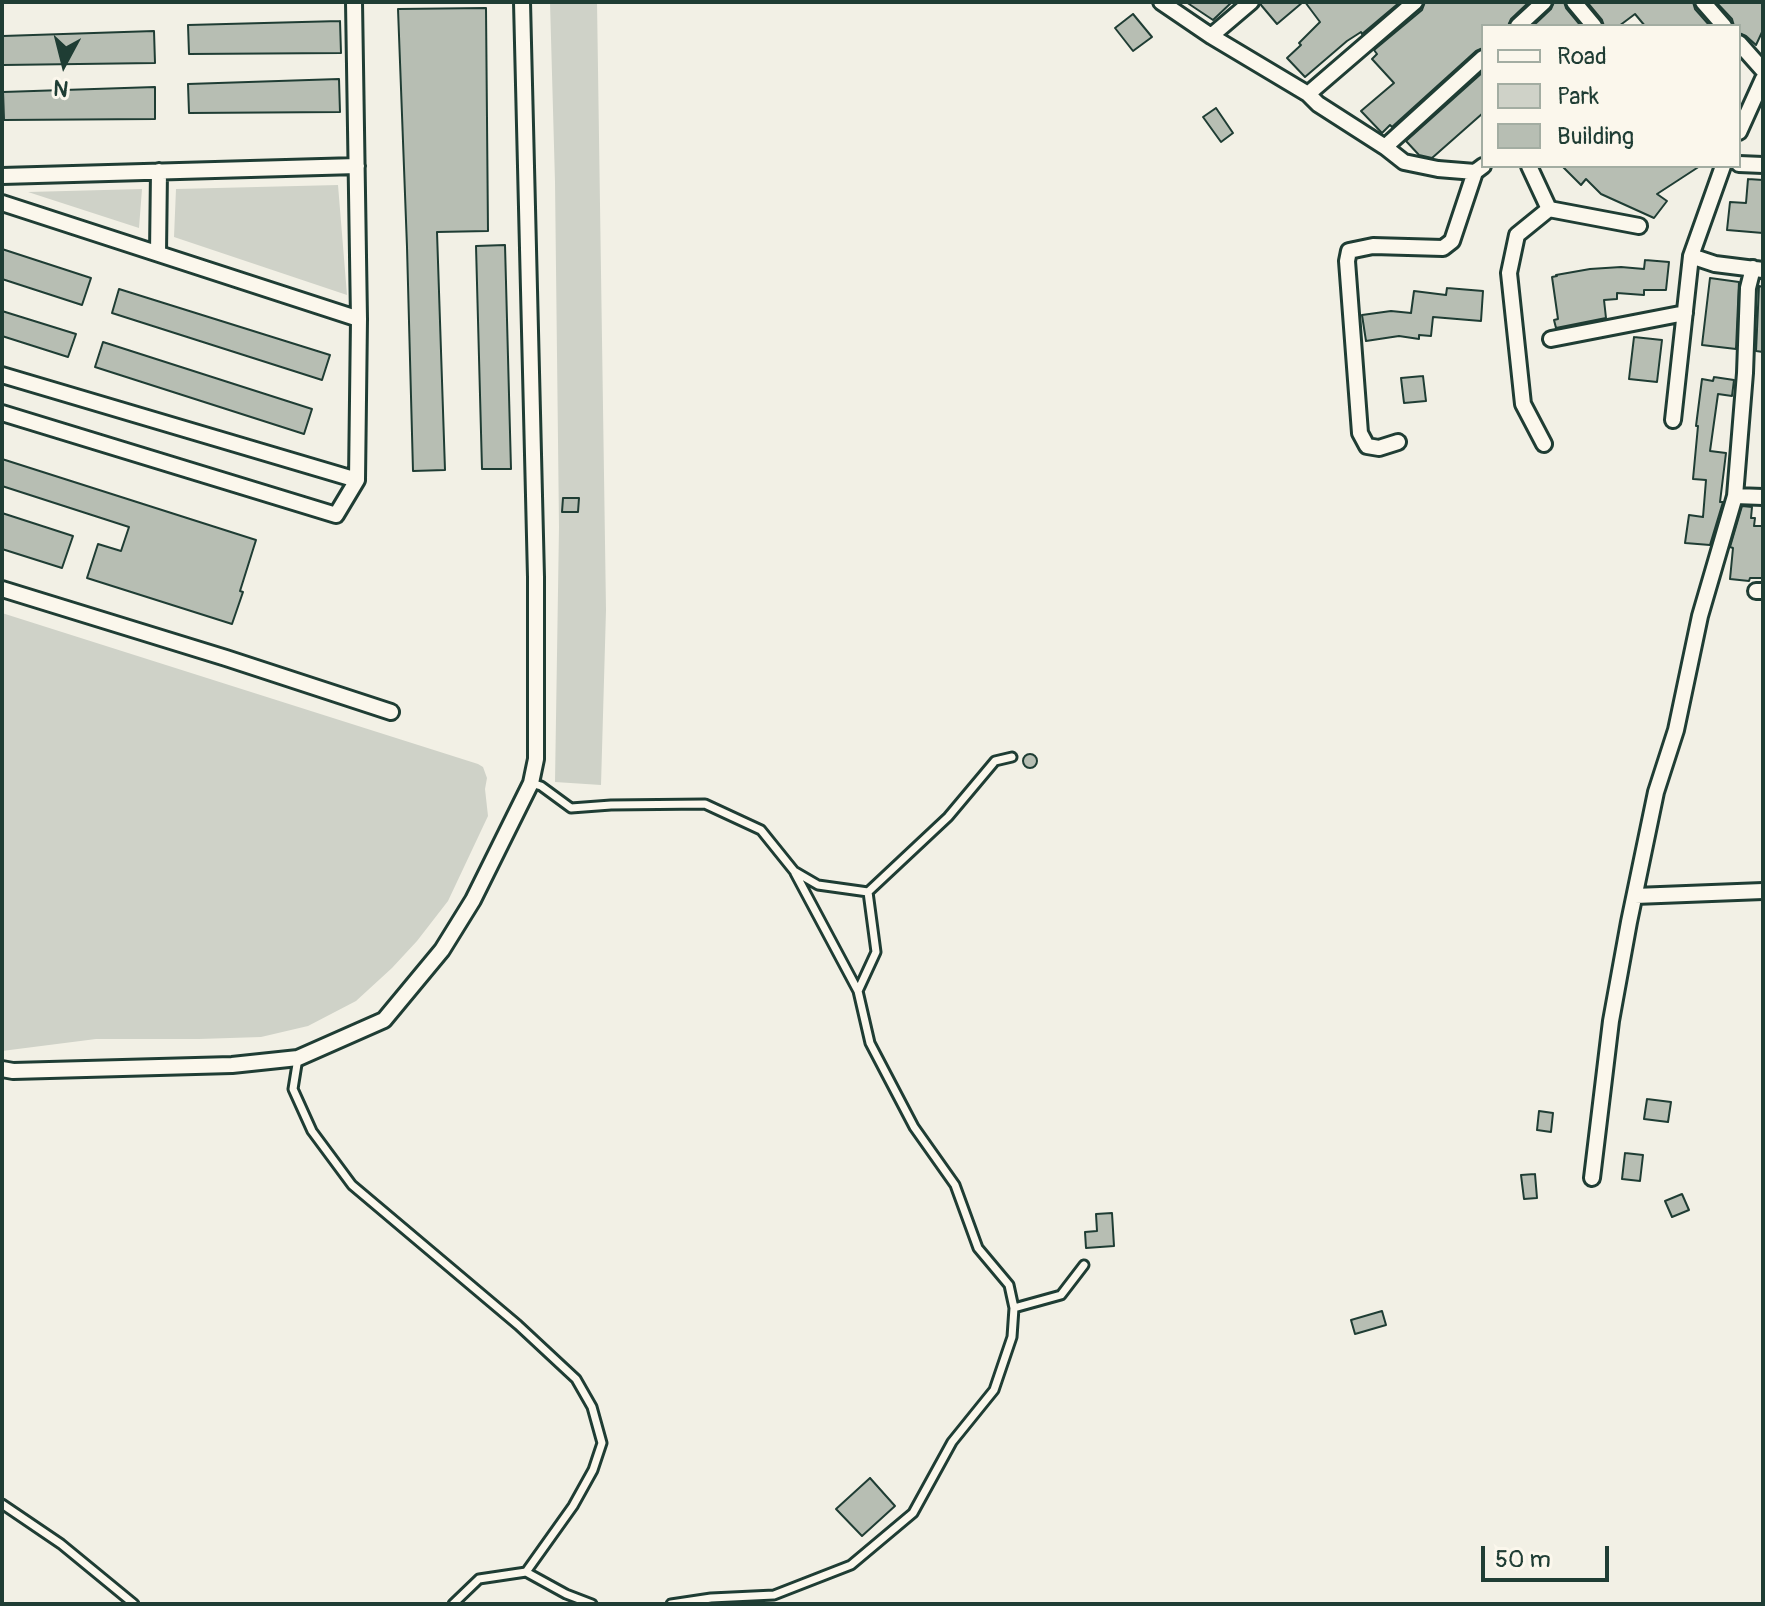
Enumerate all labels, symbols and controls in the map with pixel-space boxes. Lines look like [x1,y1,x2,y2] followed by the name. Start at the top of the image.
[24,24,104,104] north arrow
[1481,24,1741,168] legend
[1557,42,1607,71] text: Road
[52,73,70,103] text: N
[1557,82,1599,111] text: Park
[1557,122,1634,151] text: Building
[1485,1530,1613,1580] scale bar
[1495,1545,1551,1574] text: 50 m

